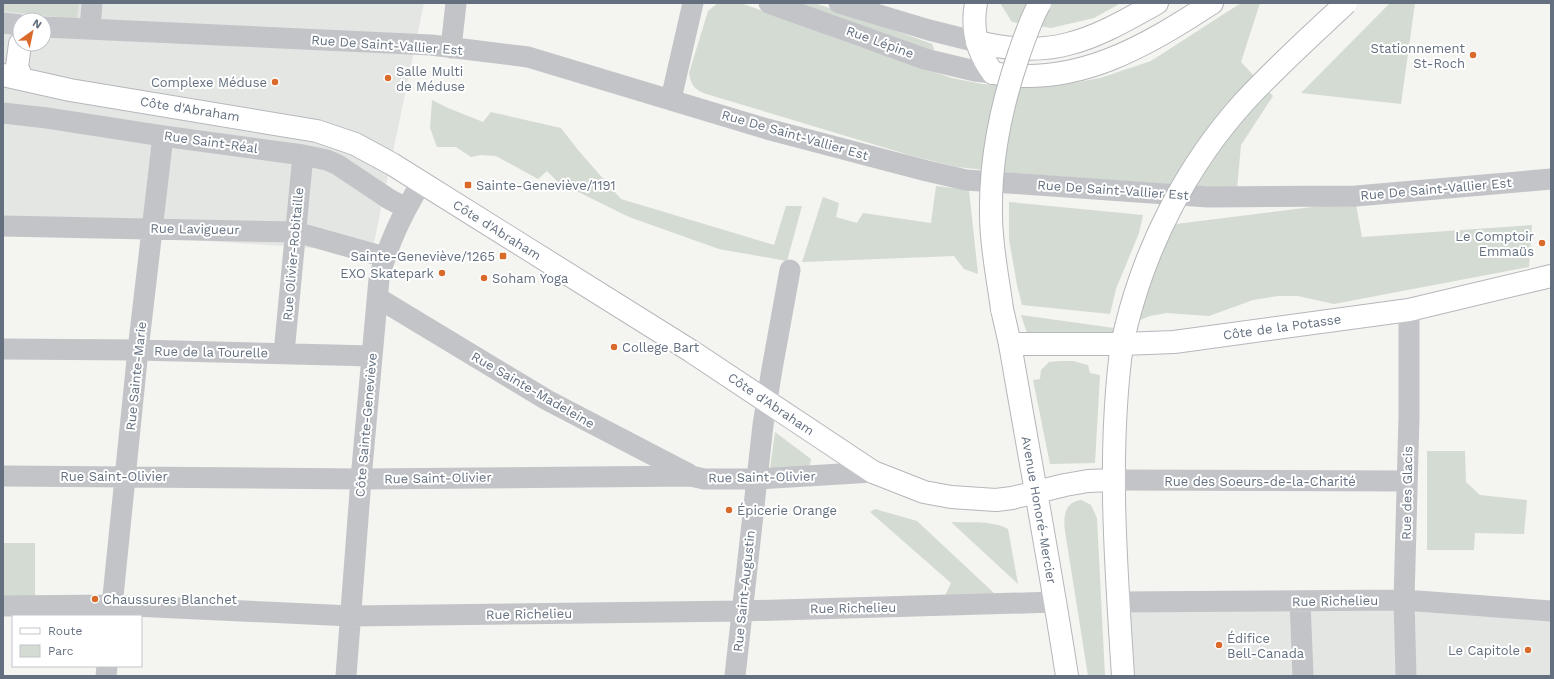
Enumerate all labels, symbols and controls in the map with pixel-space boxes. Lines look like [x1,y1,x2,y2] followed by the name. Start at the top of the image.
[12,12,52,52] north arrow
[30,16,44,32] text: N
[844,23,916,61] street label: Rue Lépine
[311,32,464,58] street label: Rue De Saint-Vallier Est
[1371,41,1466,71] place label: Stationnement St-Roch
[1468,50,1478,60] marker: Stationnement St-Roch
[396,64,465,94] place label: Salle Multi de Méduse
[383,73,393,83] marker: Salle Multi de Méduse
[151,75,267,90] place label: Complexe Méduse
[270,77,280,87] marker: Complexe Méduse
[139,94,241,124] street label: Côte d'Abraham
[720,107,871,163] street label: Rue De Saint-Vallier Est
[163,128,259,156] street label: Rue Saint-Réal
[1360,175,1513,203] street label: Rue De Saint-Vallier Est
[1037,177,1190,203] street label: Rue De Saint-Vallier Est
[476,178,616,193] place label: Sainte-Geneviève/1191
[463,180,473,190] marker: Sainte-Geneviève/1191
[280,187,306,321] street label: Rue Olivier-Robitaille
[450,197,544,263] street label: Côte d'Abraham
[150,221,240,237] street label: Rue Lavigueur
[1455,229,1534,259] place label: Le Comptoir Emmaüs
[1537,238,1547,248] marker: Le Comptoir Emmaüs
[351,249,495,264] place label: Sainte-Geneviève/1265
[498,251,508,261] marker: Sainte-Geneviève/1265
[340,266,435,281] place label: EXO Skatepark
[437,268,447,278] marker: EXO Skatepark
[492,271,569,286] place label: Soham Yoga
[479,273,489,283] marker: Soham Yoga
[1222,311,1342,343] street label: Côte de la Potasse
[123,321,149,431] street label: Rue Sainte-Marie
[622,340,700,355] place label: College Bart
[609,342,619,352] marker: College Bart
[154,344,268,360] street label: Rue de la Tourelle
[469,349,597,431] street label: Rue Sainte-Madeleine
[352,352,380,498] street label: Côte Sainte-Geneviève
[725,370,817,438] street label: Côte d'Abraham
[1019,435,1059,585] street label: Avenue Honoré-Mercier
[1399,446,1415,540] street label: Rue des Glacis
[60,469,168,484] street label: Rue Saint-Olivier
[708,469,816,485] street label: Rue Saint-Olivier
[384,470,492,486] street label: Rue Saint-Olivier
[1164,474,1356,489] street label: Rue des Soeurs-de-la-Charité
[737,502,837,518] place label: Épicerie Orange
[724,505,734,515] marker: Épicerie Orange
[730,529,758,653] street label: Rue Saint-Augustin
[103,592,237,607] place label: Chaussures Blanchet
[1292,593,1378,609] street label: Rue Richelieu
[90,594,100,604] marker: Chaussures Blanchet
[810,600,896,616] street label: Rue Richelieu
[486,606,572,622] street label: Rue Richelieu
[12,615,142,667] legend
[48,624,82,638] text: Route
[1227,630,1305,661] place label: Édifice Bell-Canada
[1214,640,1224,650] marker: Édifice Bell-Canada
[1448,643,1520,658] place label: Le Capitole
[48,644,74,658] text: Parc
[1523,645,1533,655] marker: Le Capitole

